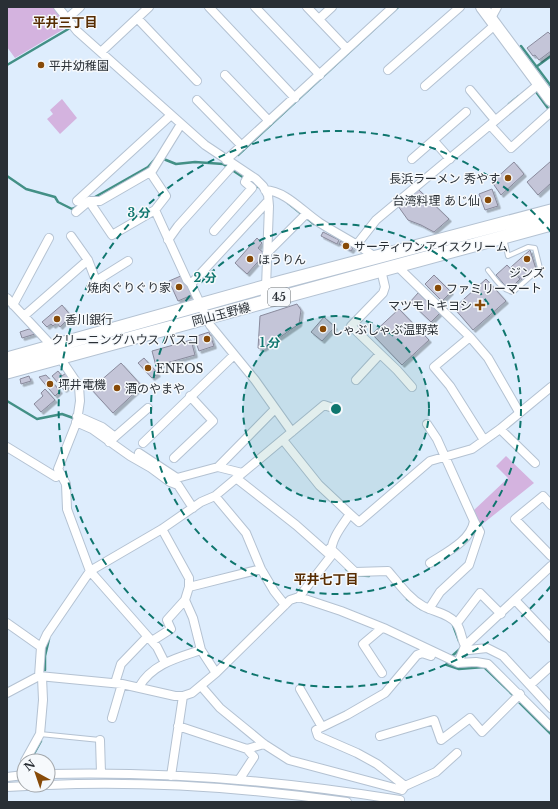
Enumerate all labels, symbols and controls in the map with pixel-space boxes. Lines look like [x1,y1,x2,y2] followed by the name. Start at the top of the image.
[32,14,98,31] district label: 平井三丁目
[49,58,109,73] place label: 平井幼稚園
[36,60,46,70] marker: 平井幼稚園
[389,171,500,186] place label: 長浜ラーメン 秀やす
[503,173,513,183] marker: 長浜ラーメン 秀やす
[393,193,480,208] place label: 台湾料理 あじ仙
[483,195,493,205] marker: 台湾料理 あじ仙
[128,205,150,220] text: 3 分
[354,239,508,254] place label: サーティワンアイスクリーム
[341,241,351,251] marker: サーティワンアイスクリーム
[258,252,306,267] place label: ほうりん
[245,254,255,264] marker: ほうりん
[522,254,532,264] marker: ジンズ
[509,265,545,280] place label: ジンズ
[193,270,217,285] text: 2 分
[87,280,171,295] place label: 焼肉ぐりぐり家
[446,281,542,296] place label: ファミリーマート
[174,282,184,292] marker: 焼肉ぐりぐり家
[433,283,443,293] marker: ファミリーマート
[268,288,290,306] road number: 45
[388,298,472,313] place label: マツモトキヨシ
[190,299,252,329] street label: 岡山玉野線
[475,300,485,310] marker: マツモトキヨシ
[65,312,113,327] place label: 香川銀行
[52,314,62,324] marker: 香川銀行
[331,322,439,337] place label: しゃぶしゃぶ温野菜
[318,324,328,334] marker: しゃぶしゃぶ温野菜
[52,332,199,347] place label: クリーニングハウス パスコ
[202,334,212,344] marker: クリーニングハウス パスコ
[260,335,280,350] text: 1 分
[156,361,204,376] place label: ENEOS
[143,363,153,373] marker: ENEOS
[58,377,106,392] place label: 坪井電機
[45,379,55,389] marker: 坪井電機
[125,381,185,396] place label: 酒のやまや
[112,383,122,393] marker: 酒のやまや
[329,402,343,416] centre of rings
[293,571,359,588] district label: 平井七丁目
[16,753,56,793] north arrow
[21,756,39,774] text: N

